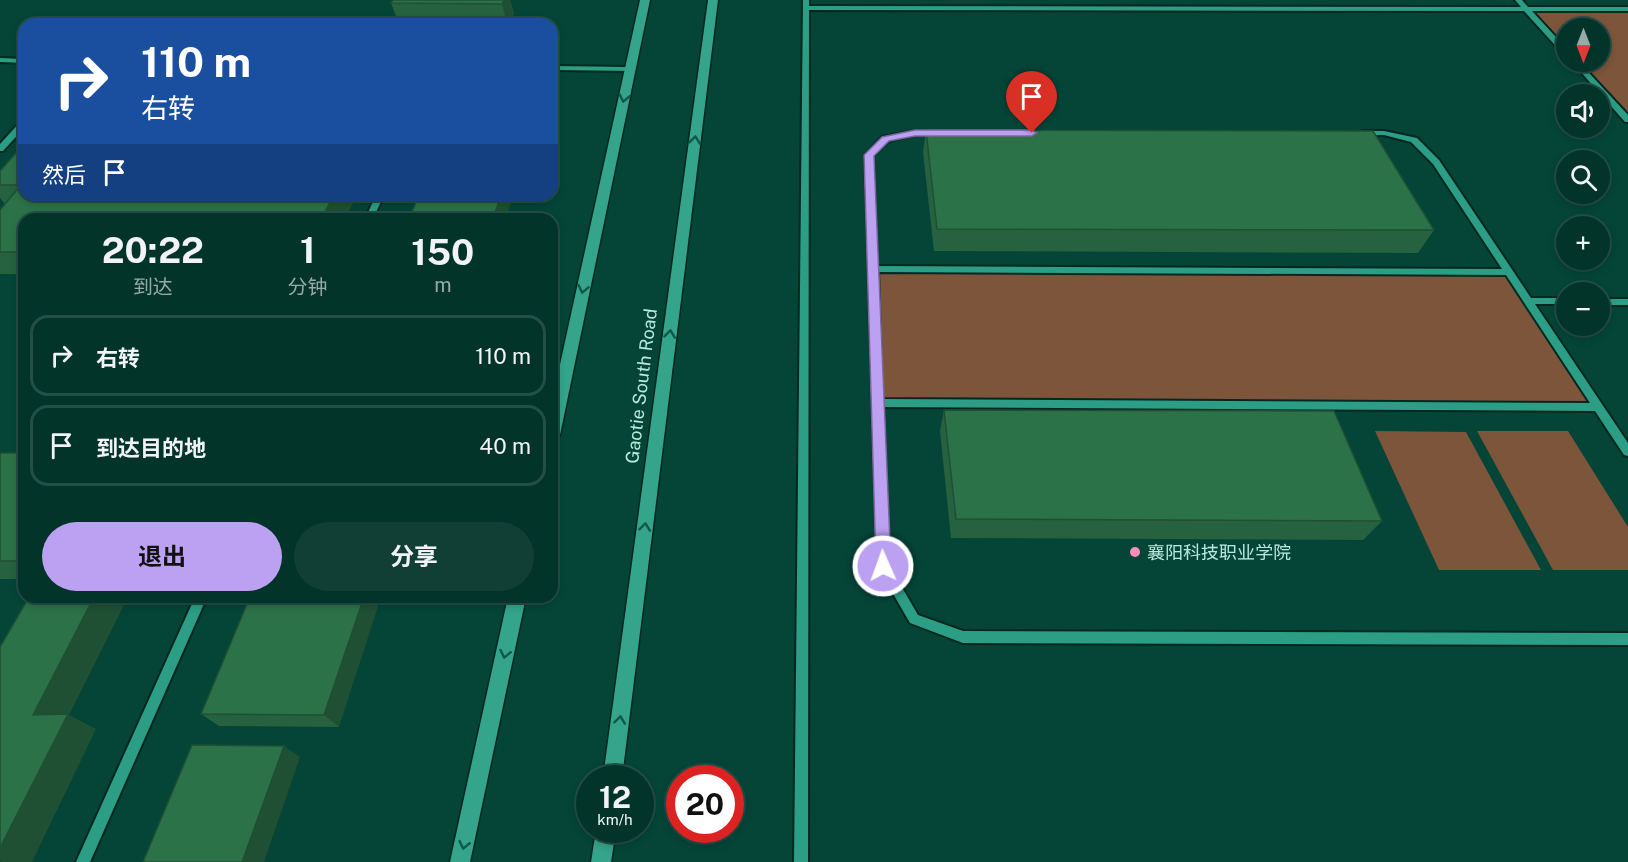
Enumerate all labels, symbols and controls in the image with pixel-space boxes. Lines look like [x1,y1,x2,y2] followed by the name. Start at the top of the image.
[1556,18,1610,72] north arrow
[1556,18,1610,336] map controls
[141,37,251,86] text: 110 m
[42,42,120,120] icon: right
[1006,71,1057,133] pin
[1015,80,1048,113] icon: arrive
[1556,84,1610,138] button: sound
[141,92,195,124] text: 右转
[619,93,632,103] one-way arrow
[689,136,701,145] one-way arrow
[1556,150,1610,204] button: search
[98,156,131,189] icon: arrive
[42,162,86,188] text: 然后
[1556,216,1610,270] button: +
[102,229,204,271] text: 20:22
[300,229,315,271] text: 1
[411,231,474,273] text: 150
[434,273,451,297] text: m
[133,275,173,299] text: 到达
[288,275,328,299] text: 分钟
[1556,282,1610,336] button: −
[578,284,591,294] one-way arrow
[621,307,661,465] street label: Gaotie South Road
[663,329,676,338] one-way arrow
[45,339,78,372] icon: right
[475,343,531,369] text: 110 m
[96,345,140,371] text: 右转
[45,429,78,462] icon: arrive
[479,433,531,459] text: 40 m
[96,435,206,461] text: 到达目的地
[42,522,282,591] button: 退出
[294,522,534,591] button: 分享
[638,523,651,532] one-way arrow
[851,534,915,598] position arrow
[1147,542,1291,563] place label: 襄阳科技职业学院
[1128,545,1142,559] marker: 襄阳科技职业学院
[499,649,512,659] one-way arrow
[613,716,625,725] one-way arrow
[666,765,744,843] speed limit sign: 20
[599,779,631,815] text: 12
[597,811,633,828] text: km/h
[458,840,471,850] one-way arrow

